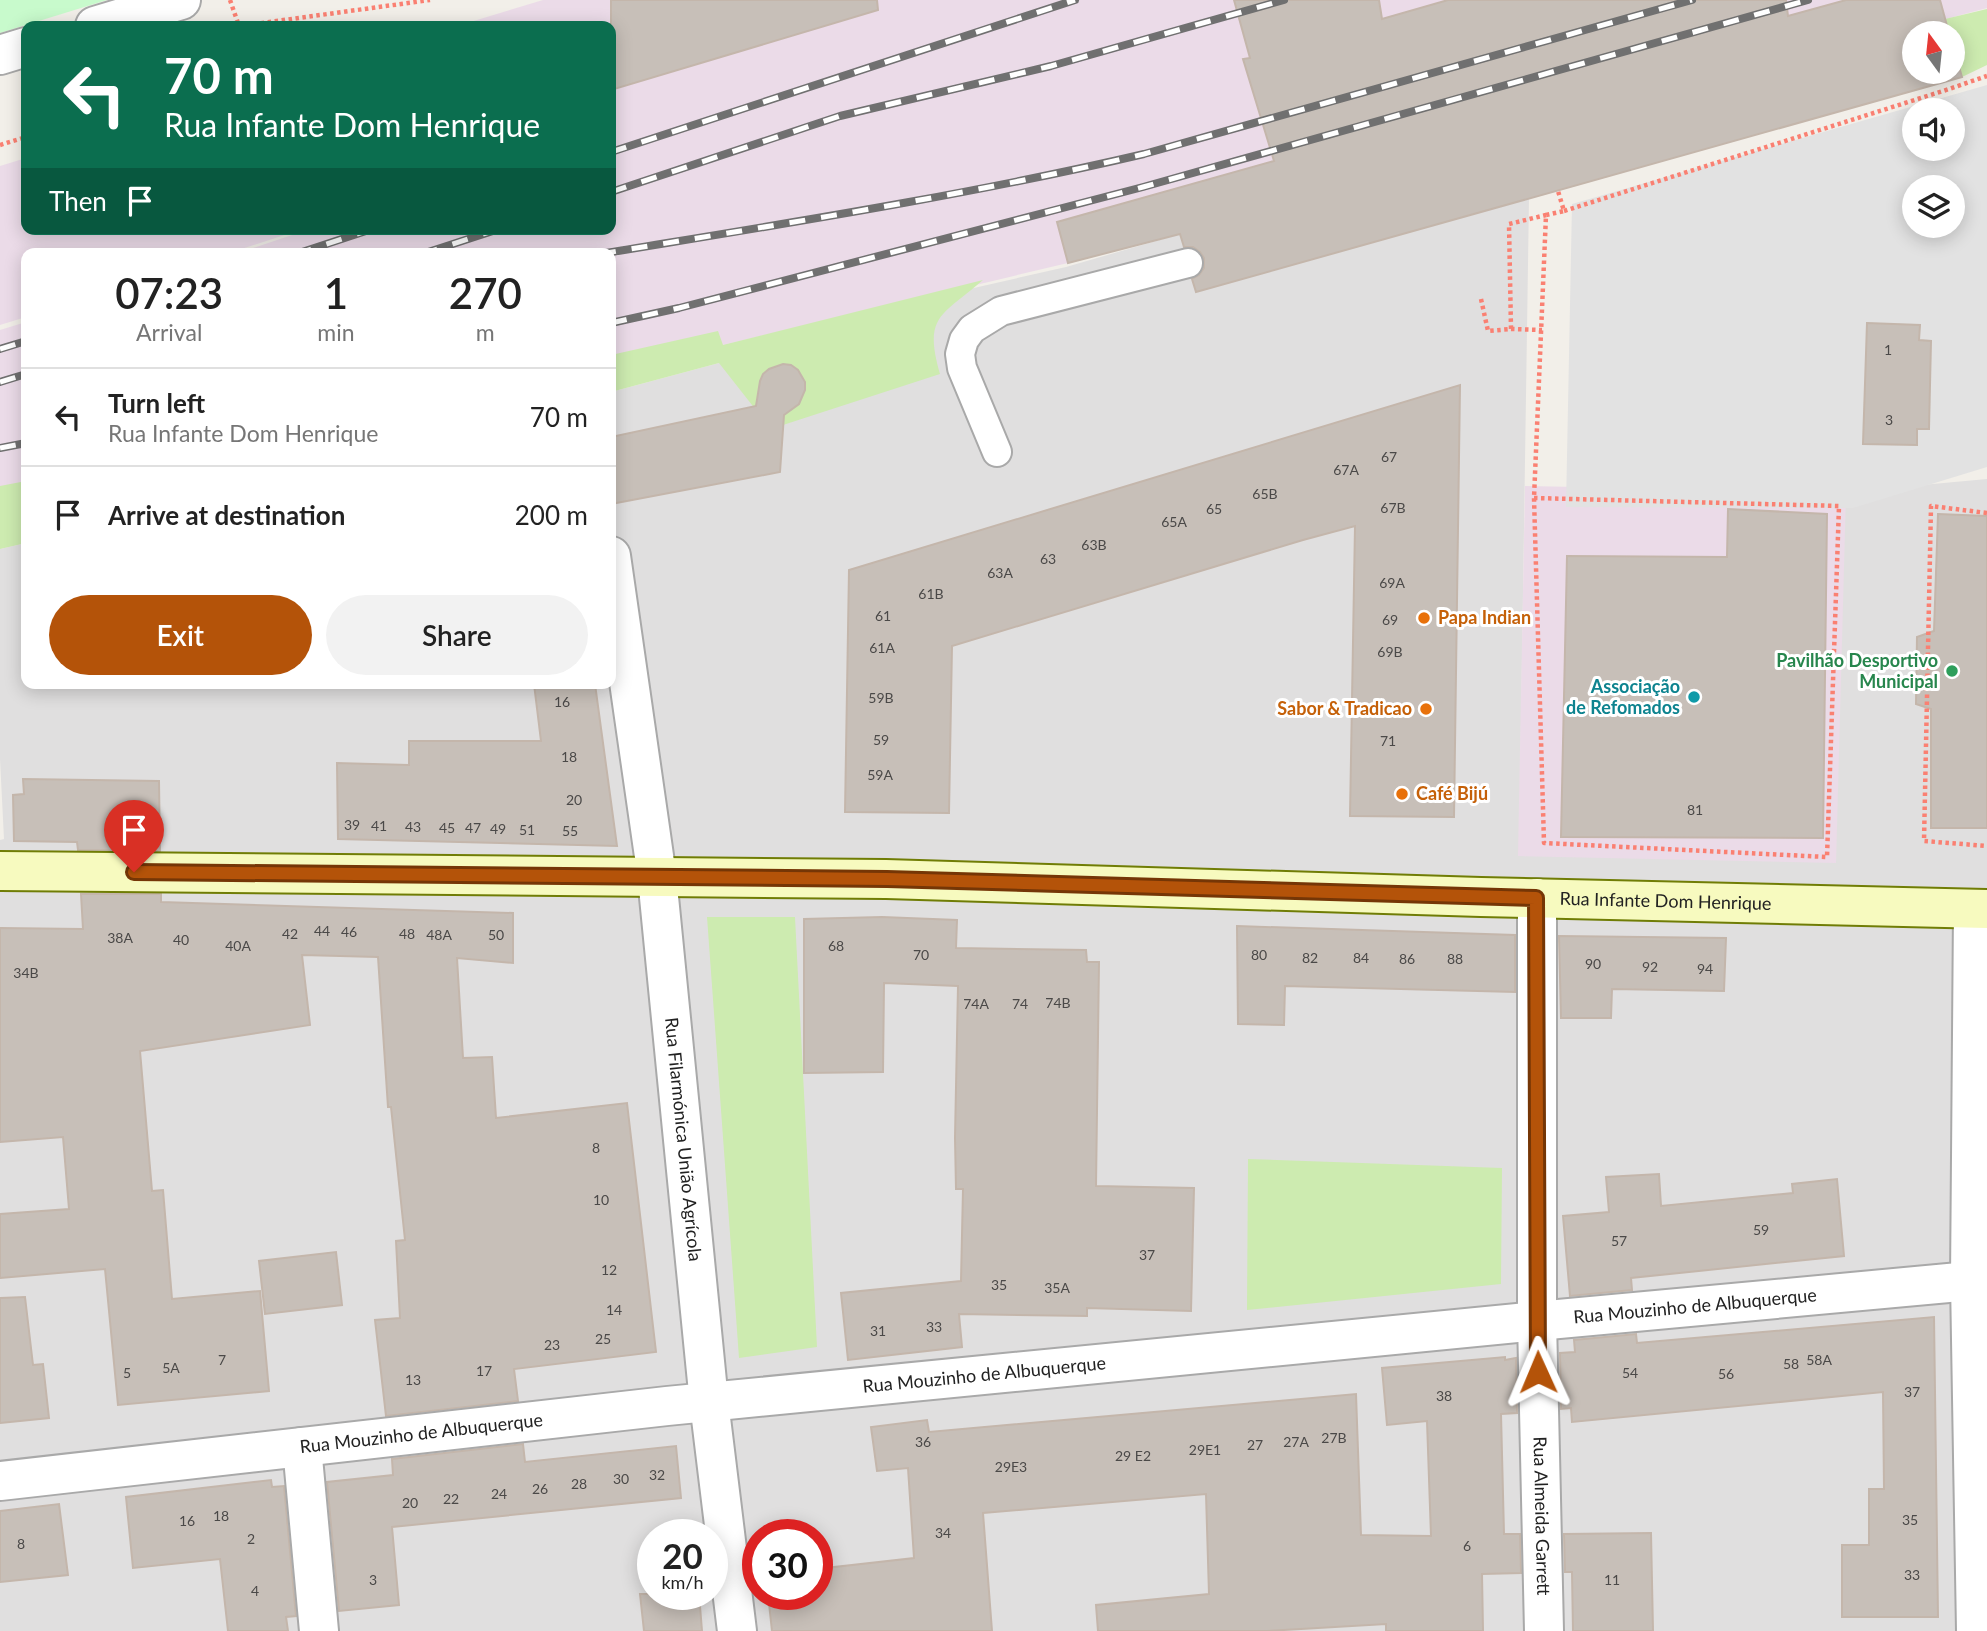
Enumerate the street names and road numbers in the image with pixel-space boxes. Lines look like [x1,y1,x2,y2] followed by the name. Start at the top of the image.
[1560,887,1772,914] street label: Rua Infante Dom Henrique
[661,1016,707,1262] street label: Rua Filarmónica União Agrícola
[1572,1283,1818,1328] street label: Rua Mouzinho de Albuquerque
[862,1351,1107,1397] street label: Rua Mouzinho de Albuquerque
[299,1408,544,1457] street label: Rua Mouzinho de Albuquerque
[1530,1436,1555,1596] street label: Rua Almeida Garrett

